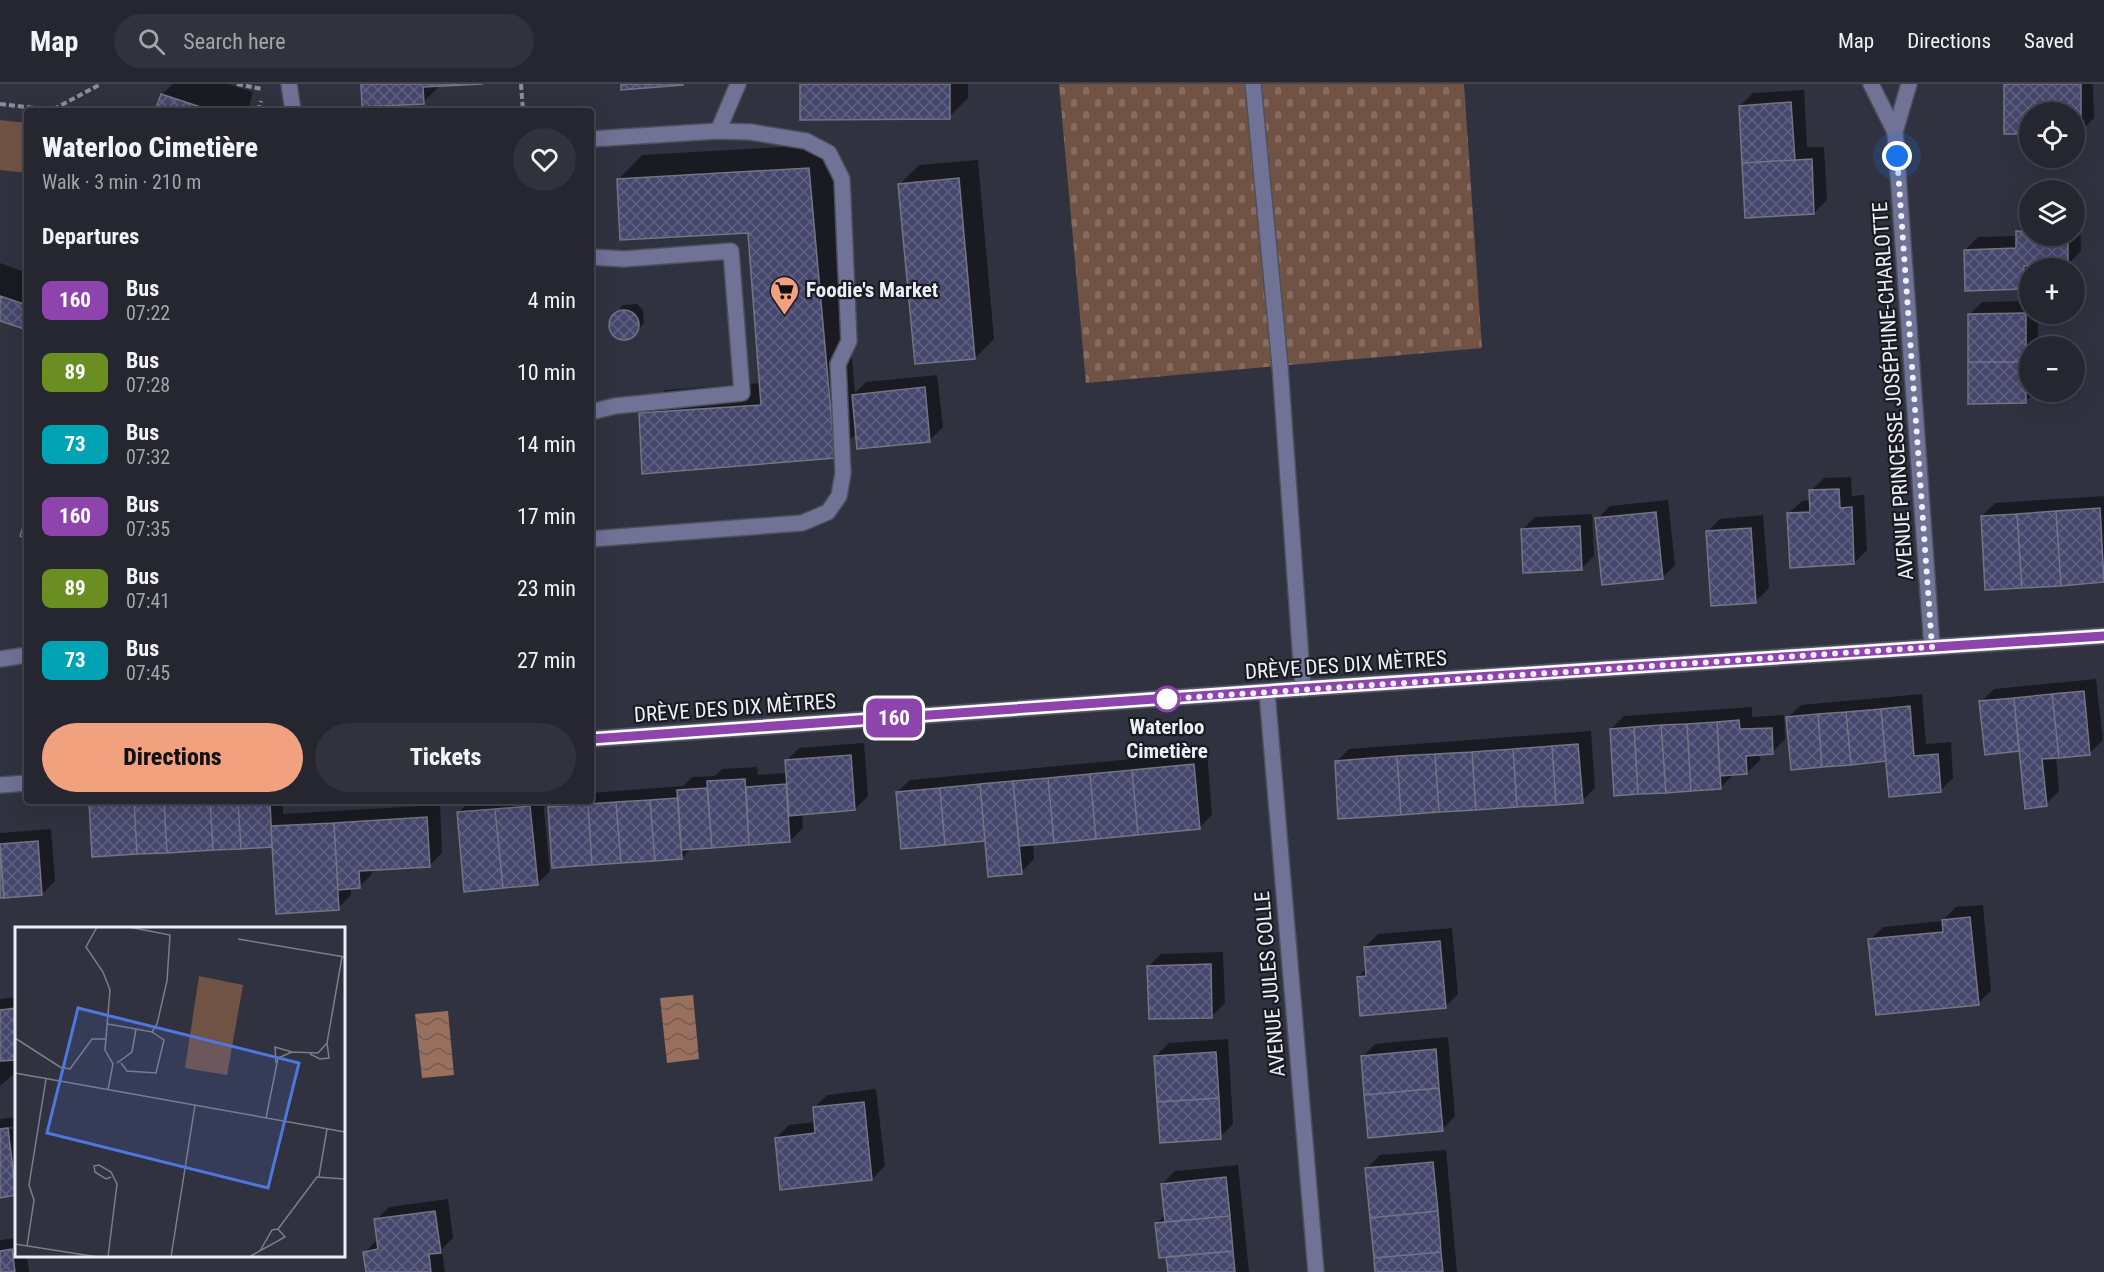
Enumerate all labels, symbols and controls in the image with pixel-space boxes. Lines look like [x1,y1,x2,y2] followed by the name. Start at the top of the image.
[114,14,534,68] search box
[30,25,78,58] text: Map
[135,25,168,58] icon: search
[183,29,286,54] text: Search here
[1838,29,1874,53] text: Map
[1907,29,1991,53] text: Directions
[2024,29,2074,53] text: Saved
[2019,102,2085,402] map controls
[2019,102,2085,168] button: locate
[513,128,576,191] button: heart
[42,131,258,164] text: Waterloo Cimetière
[1882,141,1912,171] your location
[42,170,201,194] text: Walk · 3 min · 210 m
[2019,180,2085,246] button: layers
[1868,201,1918,581] street label: AVENUE PRINCESSE JOSÉPHINE-CHARLOTTE
[42,224,139,249] text: Departures
[2019,258,2085,324] button: +
[769,274,801,316] supermarket icon: Foodie's Market
[126,276,159,301] text: Bus
[806,278,938,302] place label: Foodie's Market
[59,288,91,312] text: 160
[528,288,576,313] text: 4 min
[126,301,170,325] text: 07:22
[2019,336,2085,402] button: −
[126,348,159,373] text: Bus
[64,360,86,384] text: 89
[517,360,576,385] text: 10 min
[126,373,170,397] text: 07:28
[126,420,159,445] text: Bus
[64,432,86,456] text: 73
[517,432,576,457] text: 14 min
[126,445,170,469] text: 07:32
[126,492,159,517] text: Bus
[59,504,91,528] text: 160
[517,504,576,529] text: 17 min
[126,517,170,541] text: 07:35
[126,564,159,589] text: Bus
[64,576,86,600] text: 89
[517,576,576,601] text: 23 min
[126,589,170,613] text: 07:41
[126,636,159,661] text: Bus
[1244,646,1448,684] street label: DRÈVE DES DIX MÈTRES
[64,648,86,672] text: 73
[517,648,576,673] text: 27 min
[126,661,170,685] text: 07:45
[1154,686,1180,712] marker: Waterloo Cimetière
[633,689,837,727] street label: DRÈVE DES DIX MÈTRES
[860,698,928,738] line badge: 160
[878,706,910,730] text: 160
[1126,715,1208,763] place label: Waterloo Cimetière
[42,723,303,792] button: Directions
[315,723,576,792] button: Tickets
[1250,890,1290,1078] street label: AVENUE JULES COLLE
[15,927,345,1257] inset map

